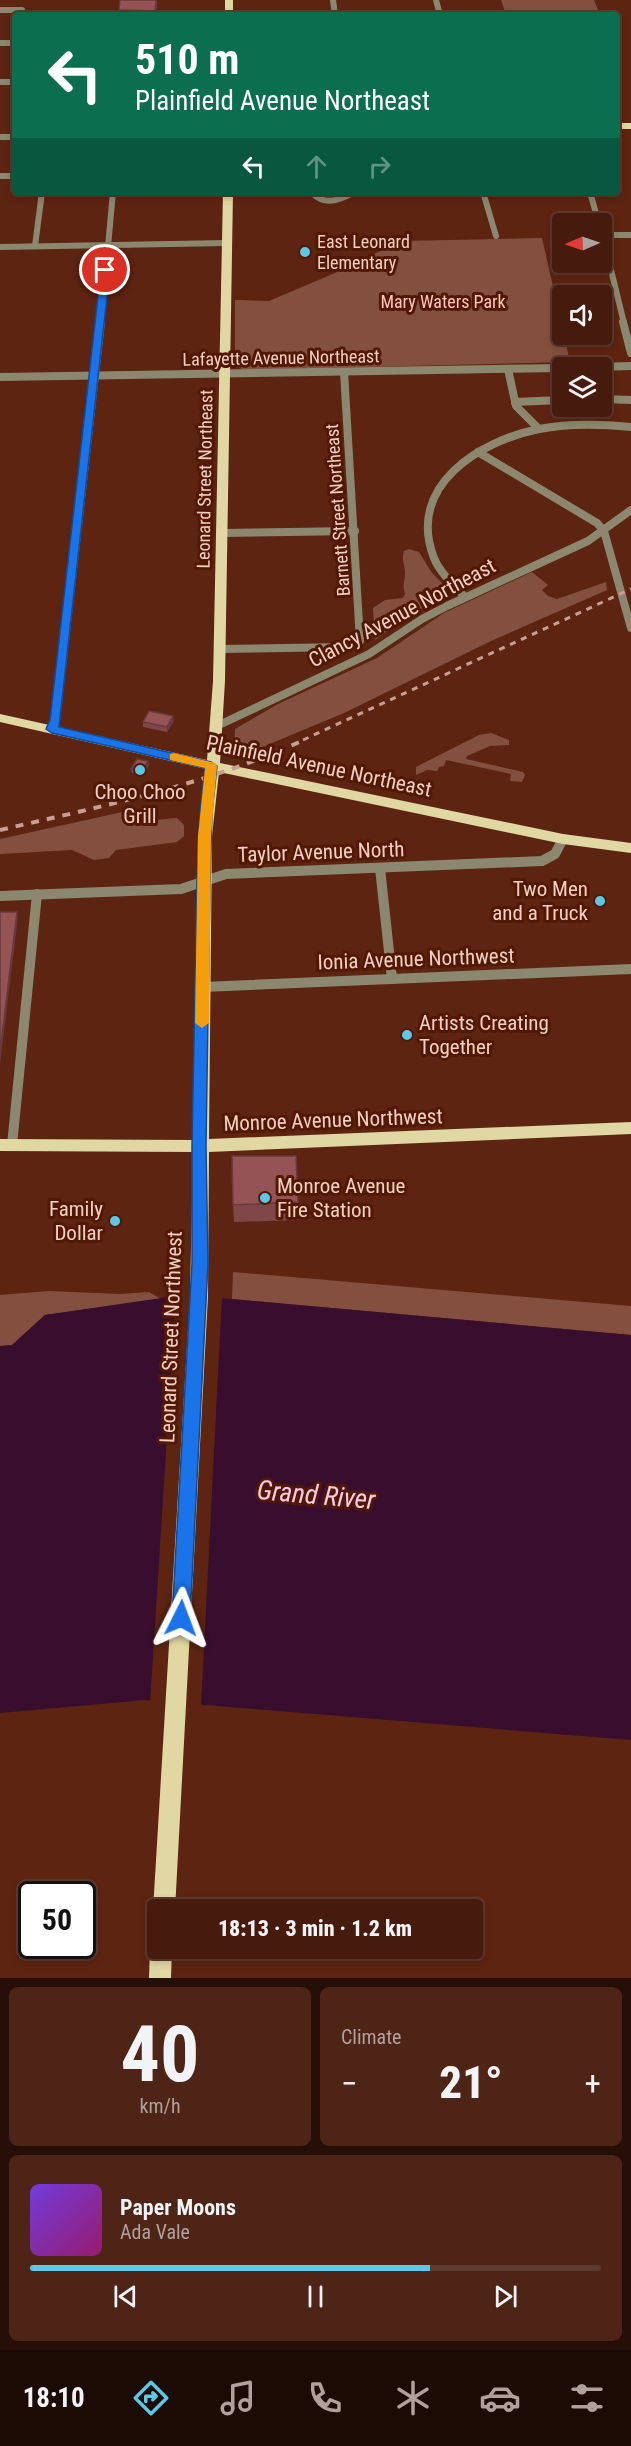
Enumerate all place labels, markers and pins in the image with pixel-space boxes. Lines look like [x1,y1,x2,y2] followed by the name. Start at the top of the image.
[317,231,410,273] place label: East Leonard Elementary
[79,244,130,295] pin
[298,245,312,259] marker: East Leonard Elementary
[133,763,147,777] marker: Choo Choo Grill
[94,780,186,828] place label: Choo Choo Grill
[492,877,589,925] place label: Two Men and a Truck
[593,894,607,908] marker: Two Men and a Truck
[419,1011,549,1059] place label: Artists Creating Together
[400,1028,414,1042] marker: Artists Creating Together
[277,1174,406,1222] place label: Monroe Avenue Fire Station
[258,1191,272,1205] marker: Monroe Avenue Fire Station
[49,1197,103,1245] place label: Family Dollar
[108,1214,122,1228] marker: Family Dollar

